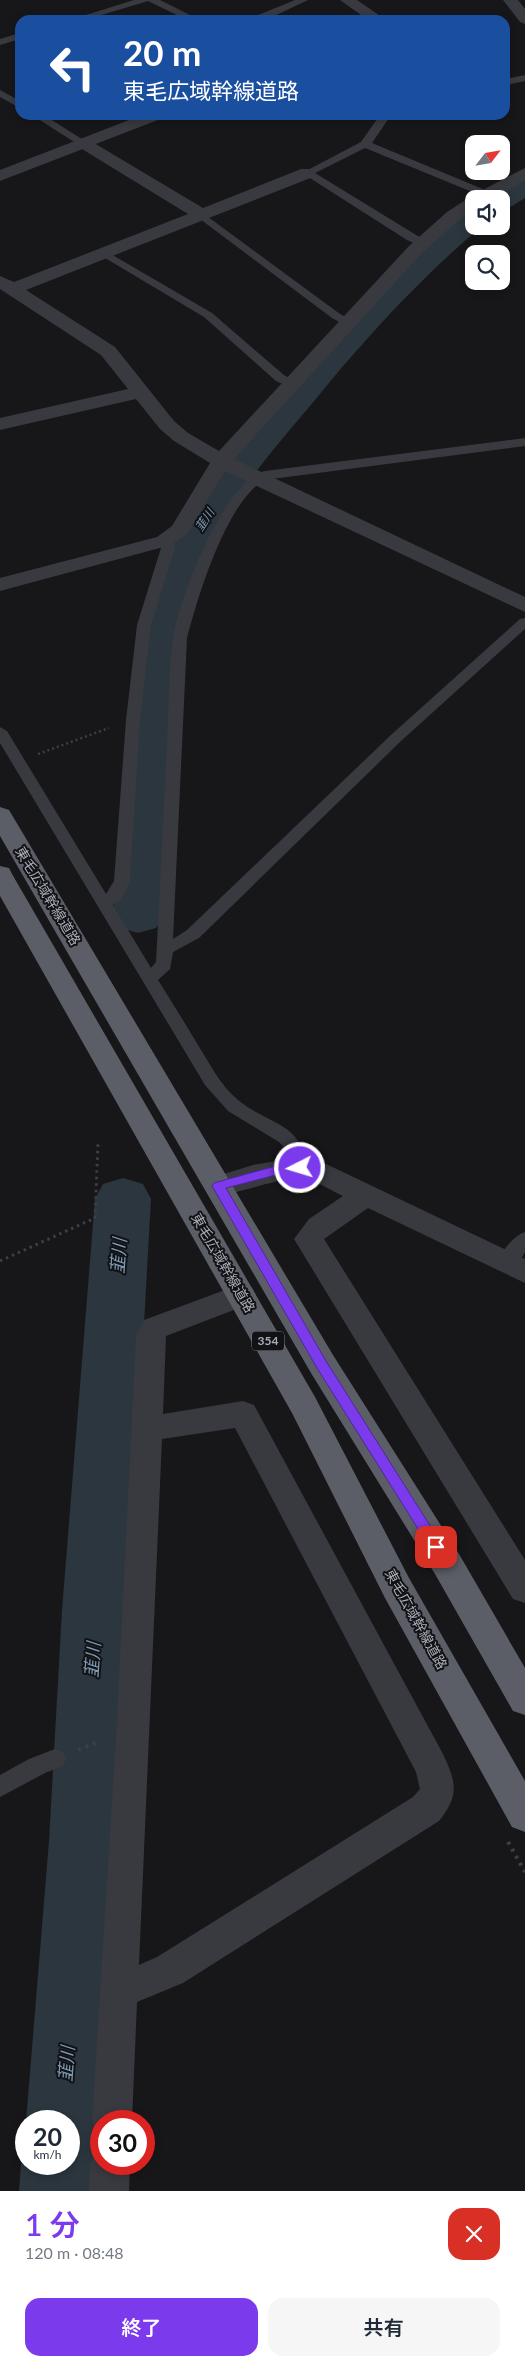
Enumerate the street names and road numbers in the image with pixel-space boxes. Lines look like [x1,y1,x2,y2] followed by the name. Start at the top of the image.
[12,843,85,948] street label: 東毛広域幹線道路
[188,1210,259,1315] street label: 東毛広域幹線道路
[252,1332,284,1350] road number: 354
[382,1566,451,1672] street label: 東毛広域幹線道路

